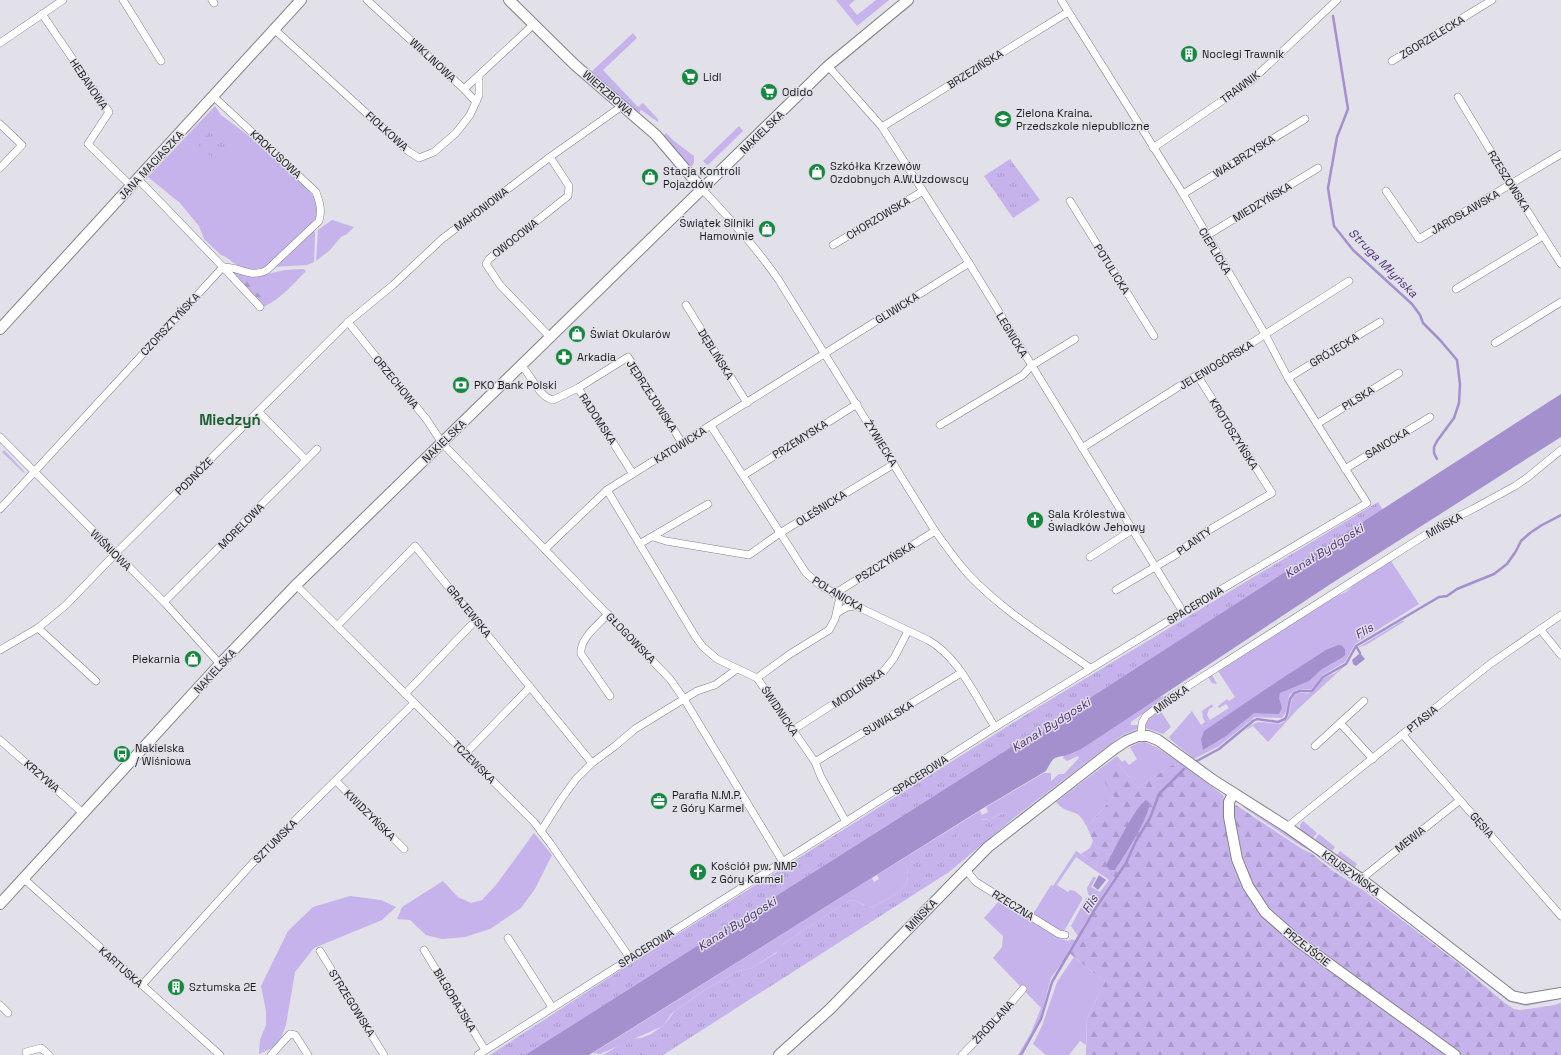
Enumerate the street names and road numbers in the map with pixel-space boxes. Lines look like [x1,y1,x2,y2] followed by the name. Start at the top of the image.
[1397,12,1467,62] street label: ZGORZELECKA
[407,35,459,85] street label: WIKLINOWA
[944,46,1006,92] street label: BRZEZIŃSKA
[67,56,111,112] street label: HEBANOWA
[580,67,636,119] street label: WIERZBOWA
[1217,67,1263,107] street label: TRAWNIK
[737,107,787,157] street label: NAKIELSKA
[363,108,411,154] street label: FIOŁKOWA
[115,127,187,203] street label: JANA MACIASZKA
[247,127,305,181] street label: KROKUSOWA
[1210,131,1278,181] street label: WAŁBRZYSKA
[1485,148,1533,214] street label: RZESZOWSKA
[1230,179,1294,225] street label: MIEDZYŃSKA
[451,184,511,234] street label: MAHONIOWA
[1428,187,1502,237] street label: JAROSŁAWSKA
[844,193,913,243] street label: CHORZOWSKA
[489,216,541,260] street label: OWOCOWA
[1196,225,1234,277] street label: CIEPLICKA
[1091,241,1133,297] street label: POTULICKA
[137,289,203,359] street label: CZORSZTYŃSKA
[873,289,922,327] street label: GLIWICKA
[993,310,1031,360] street label: LEGNICKA
[695,326,737,382] street label: DĘBLIŃSKA
[1306,329,1361,370] street label: GRÓJECKA
[1176,336,1256,393] street label: JELENIOGÓRSKA
[370,352,422,412] street label: ORZECHOWA
[623,357,681,435] street label: JĘDRZEJOWSKA
[1339,383,1377,413] street label: PILSKA
[576,391,620,447] street label: RADOMSKA
[1206,396,1262,472] street label: KROTOSZYŃSKA
[419,416,469,466] street label: NAKIELSKA
[770,416,830,462] street label: PRZEMYSKA
[861,417,901,469] street label: ŻYWIECKA
[651,423,709,467] street label: KATOWICKA
[1362,424,1412,462] street label: SANOCKA
[171,453,216,498] street label: PODNÓŻE
[793,486,849,529] street label: OLEŚNICKA
[215,500,267,552] street label: MORELOWA
[1423,509,1465,541] street label: MIŃSKA
[1174,524,1215,558] street label: PLANTY
[87,526,135,574] street label: WIŚNIOWA
[853,538,917,586] street label: PSZCZYŃSKA
[810,573,866,615] street label: POLANICKA
[443,582,495,640] street label: GRAJEWSKA
[1164,583,1226,627] street label: SPACEROWA
[603,610,659,666] street label: GŁOGOWSKA
[191,646,239,696] street label: NAKIELSKA
[829,665,887,711] street label: MODLIŃSKA
[1151,682,1191,716] street label: MIŃSKA
[758,683,803,739] street label: ŚWIDNICKA
[860,697,916,739] street label: SUWALSKA
[1404,702,1440,736] street label: PTASIA
[449,737,499,787] street label: TCZEWSKA
[890,752,950,798] street label: SPACEROWA
[21,757,63,795] street label: KRZYWA
[341,786,399,844] street label: KWIDZYŃSKA
[1467,809,1497,841] street label: GĘSIA
[250,816,300,866] street label: SZTUMSKA
[1392,823,1428,855] street label: MEWIA
[1319,847,1383,899] street label: KRUSZYŃSKA
[989,887,1037,923] street label: RZECZNA
[902,896,940,934] street label: MIŃSKA
[1281,924,1334,970] street label: PRZEJŚCIE
[615,925,677,971] street label: SPACEROWA
[96,944,146,991] street label: KARTUSKA
[431,966,480,1034] street label: BIŁGORAJSKA
[326,967,378,1039] street label: STRZEGOWSKA
[968,996,1017,1047] street label: ŹRÓDLANA

